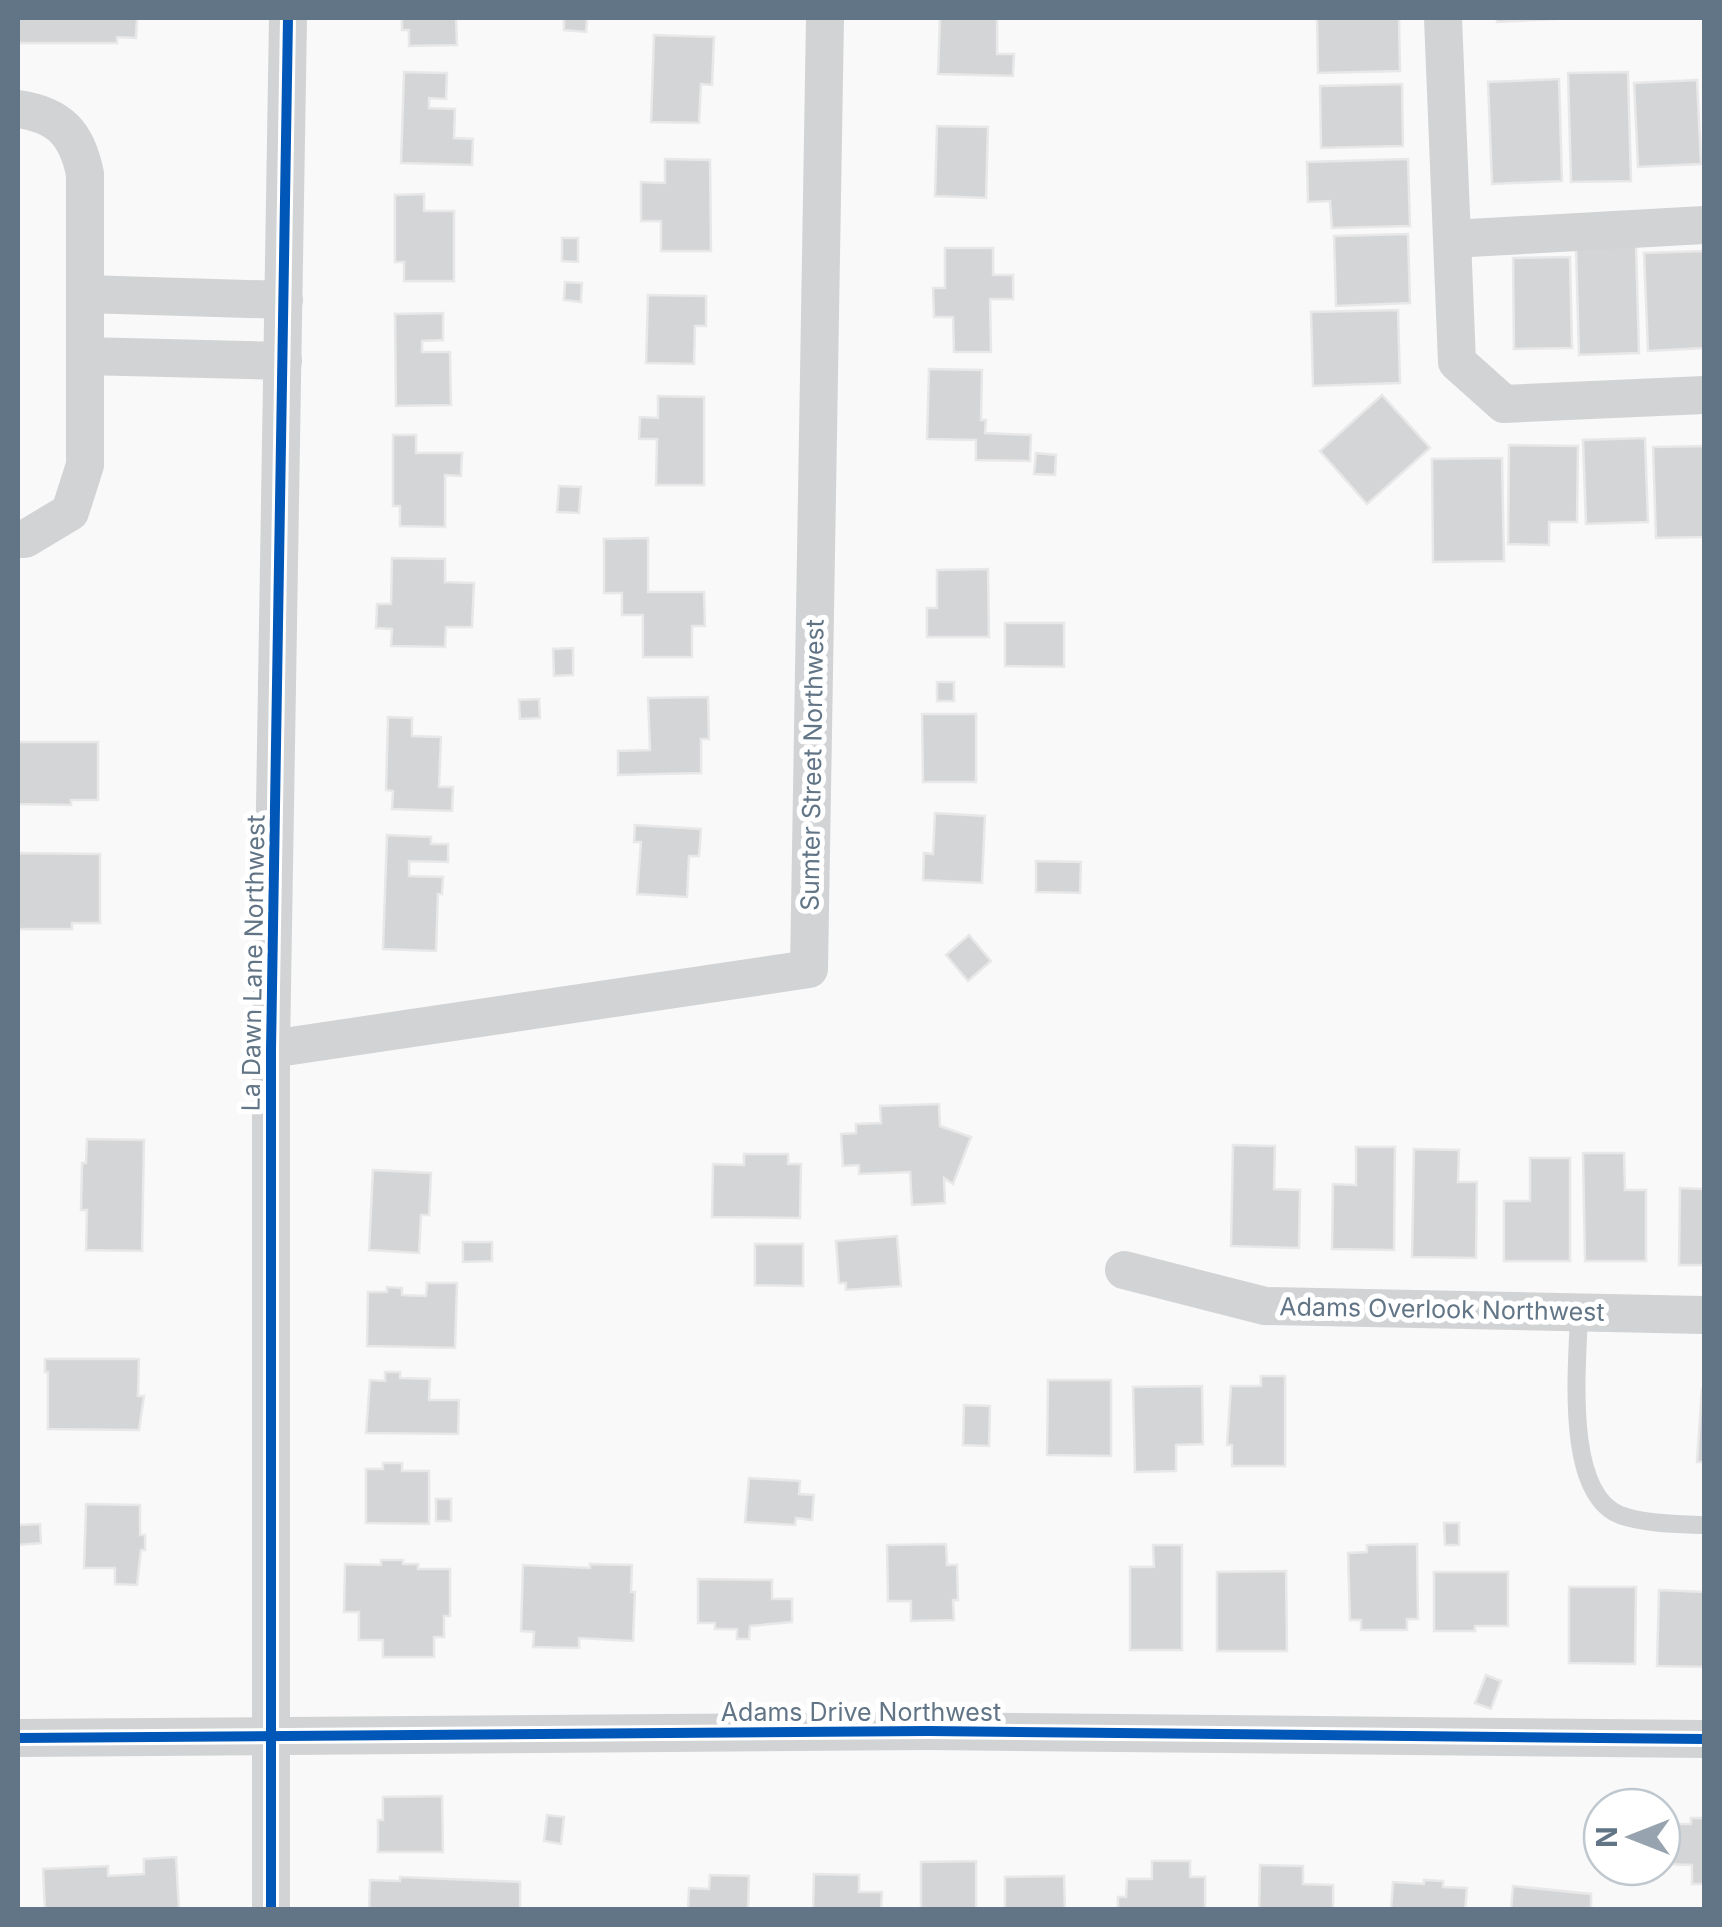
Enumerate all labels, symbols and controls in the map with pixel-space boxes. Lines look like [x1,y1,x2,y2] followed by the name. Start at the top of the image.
[794,619,830,911] street label: Sumter Street Northwest
[235,814,271,1112] street label: La Dawn Lane Northwest
[1279,1291,1605,1327] street label: Adams Overlook Northwest
[721,1697,1001,1727] street label: Adams Drive Northwest
[1582,1787,1682,1887] north arrow
[1590,1826,1624,1848] text: N

